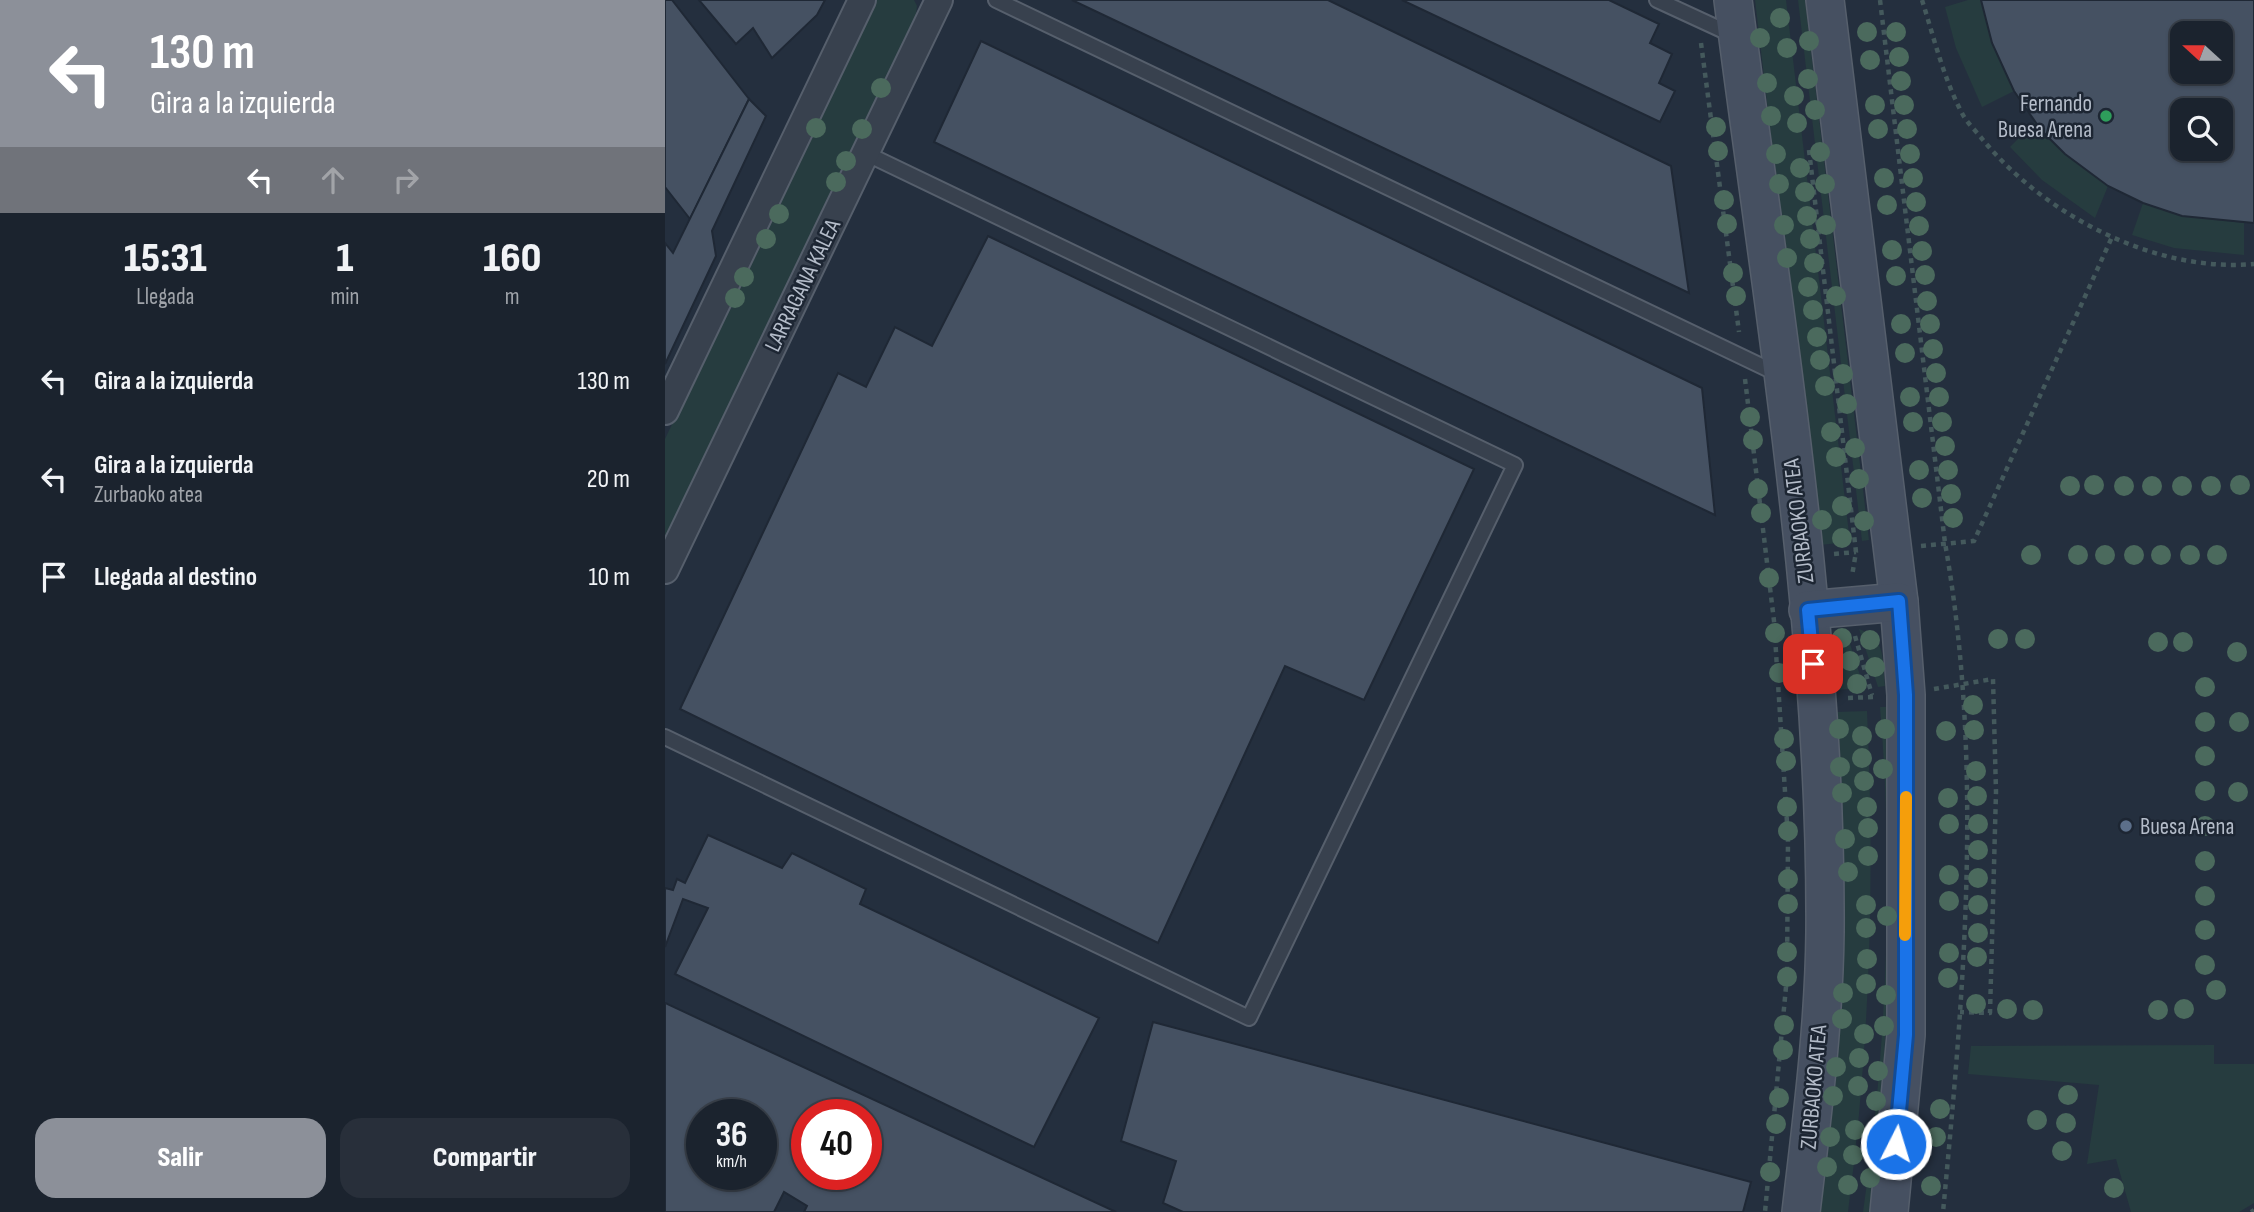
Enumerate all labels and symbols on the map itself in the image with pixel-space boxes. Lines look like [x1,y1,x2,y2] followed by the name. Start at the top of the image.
[2170,21,2233,84] north arrow
[1998,90,2092,144] place label: Fernando Buesa Arena
[2098,108,2114,124] marker: Fernando Buesa Arena
[759,215,847,356] street label: LARRAGANA KALEA
[1777,457,1821,585] street label: ZURBAOKO ATEA
[1783,634,1843,694] pin
[2140,813,2234,841] place label: Buesa Arena
[2118,818,2134,834] marker: Buesa Arena
[1795,1023,1833,1151] street label: ZURBAOKO ATEA
[791,1099,882,1190] speed limit sign: 40
[1859,1107,1933,1181] position arrow

